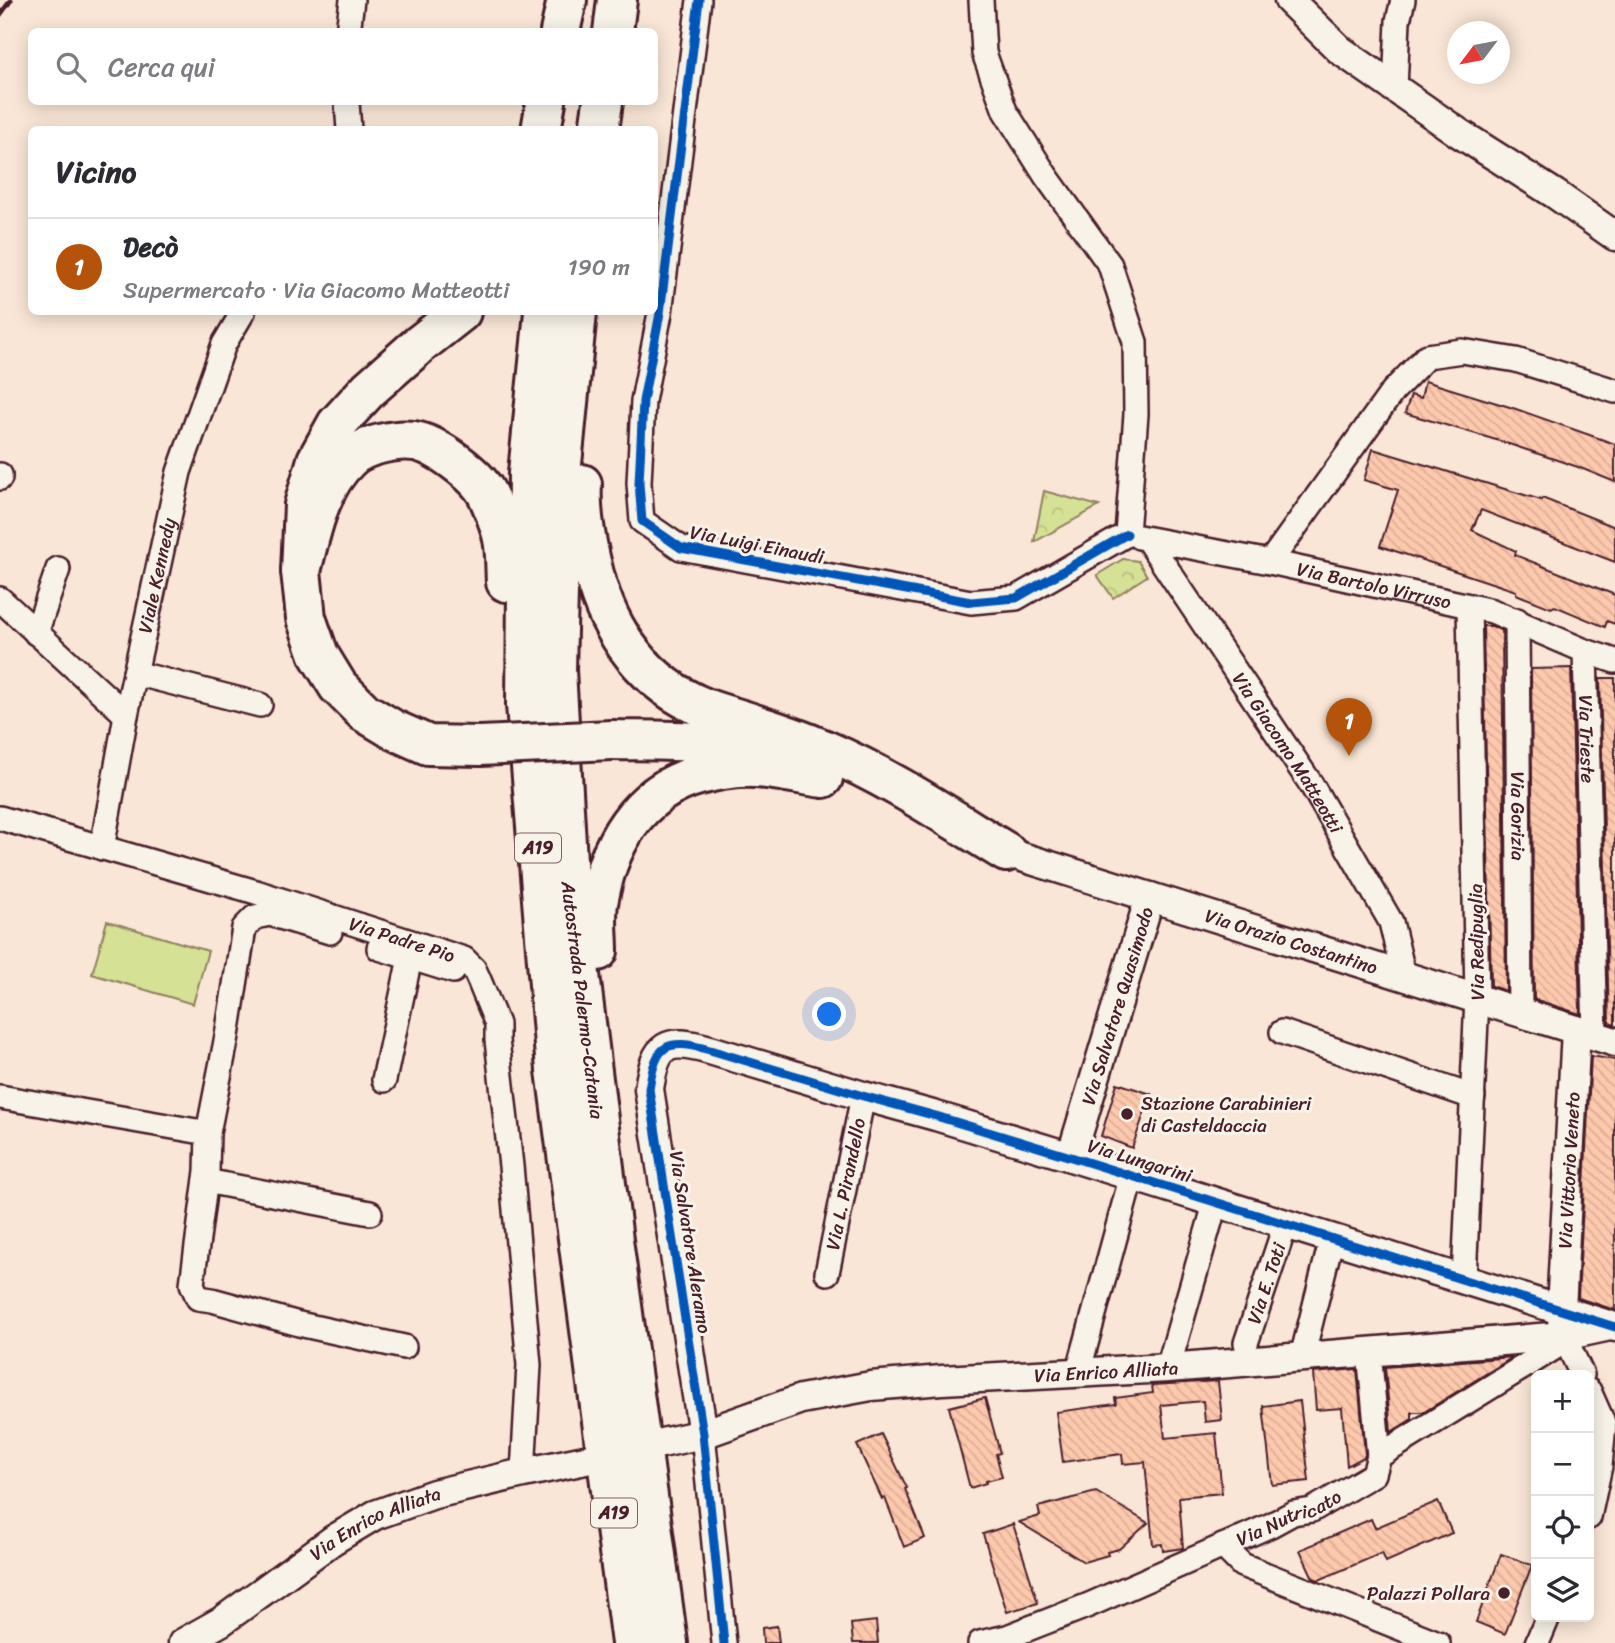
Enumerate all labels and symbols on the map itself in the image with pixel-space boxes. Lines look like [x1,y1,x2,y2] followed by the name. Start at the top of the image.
[1447,21,1510,84] north arrow
[128,515,186,636] street label: Viale Kennedy
[687,515,828,574] street label: Via Luigi Einaudi
[1294,552,1455,619] street label: Via Bartolo Virruso
[1223,665,1353,840] street label: Via Giacomo Matteotti
[1569,694,1604,784] street label: Via Trieste
[1326,698,1372,756] pin: 1
[1501,771,1535,861] street label: Via Gorizia
[515,834,561,862] road number: A19
[551,878,614,1121] street label: Autostrada Palermo-Catania
[1459,883,1494,1001] street label: Via Redipuglia
[1201,899,1382,984] street label: Via Orazio Costantino
[1072,903,1163,1109] street label: Via Salvatore Quasimodo
[345,907,459,972] street label: Via Padre Pio
[812,997,846,1031] your location
[1141,1087,1312,1142] place label: Stazione Carabinieri di Casteldaccia
[1548,1091,1590,1250] street label: Via Vittorio Veneto
[1119,1106,1135,1122] marker: Stazione Carabinieri di Casteldaccia
[816,1115,875,1253] street label: Via L. Pirandello
[1083,1129,1197,1192] street label: Via Lungarini
[660,1148,721,1336] street label: Via Salvatore Aleramo
[1237,1238,1296,1329] street label: Via E. Toti
[1033,1351,1180,1392] street label: Via Enrico Alliata
[302,1477,445,1569] street label: Via Enrico Alliata
[1231,1480,1348,1555] street label: Via Nutricato
[591,1498,637,1528] road number: A19
[1367,1577,1490,1610] place label: Palazzi Pollara
[1496,1585,1512,1601] marker: Palazzi Pollara

